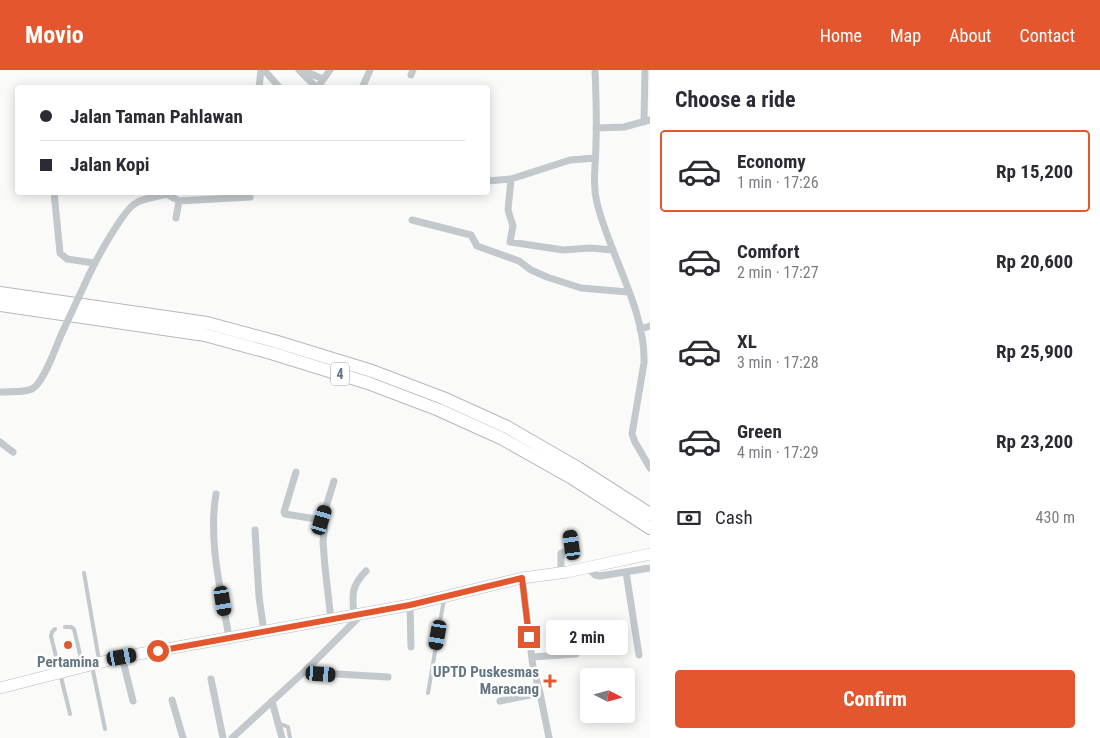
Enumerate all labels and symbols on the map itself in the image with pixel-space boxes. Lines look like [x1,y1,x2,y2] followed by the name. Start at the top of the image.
[331,362,349,386] road number: 4
[310,503,333,537] car
[562,529,581,561] car
[213,585,232,617] car
[428,619,447,651] car
[546,620,629,654] callout: 2 min
[518,626,540,648] route end
[62,639,74,651] marker: Pertamina
[147,640,169,662] route start
[105,647,138,667] car
[37,653,99,671] place label: Pertamina
[433,663,539,698] place label: UPTD Puskesmas Maracang
[305,665,336,683] car
[580,668,635,722] north arrow
[543,674,557,688] marker: UPTD Puskesmas Maracang

